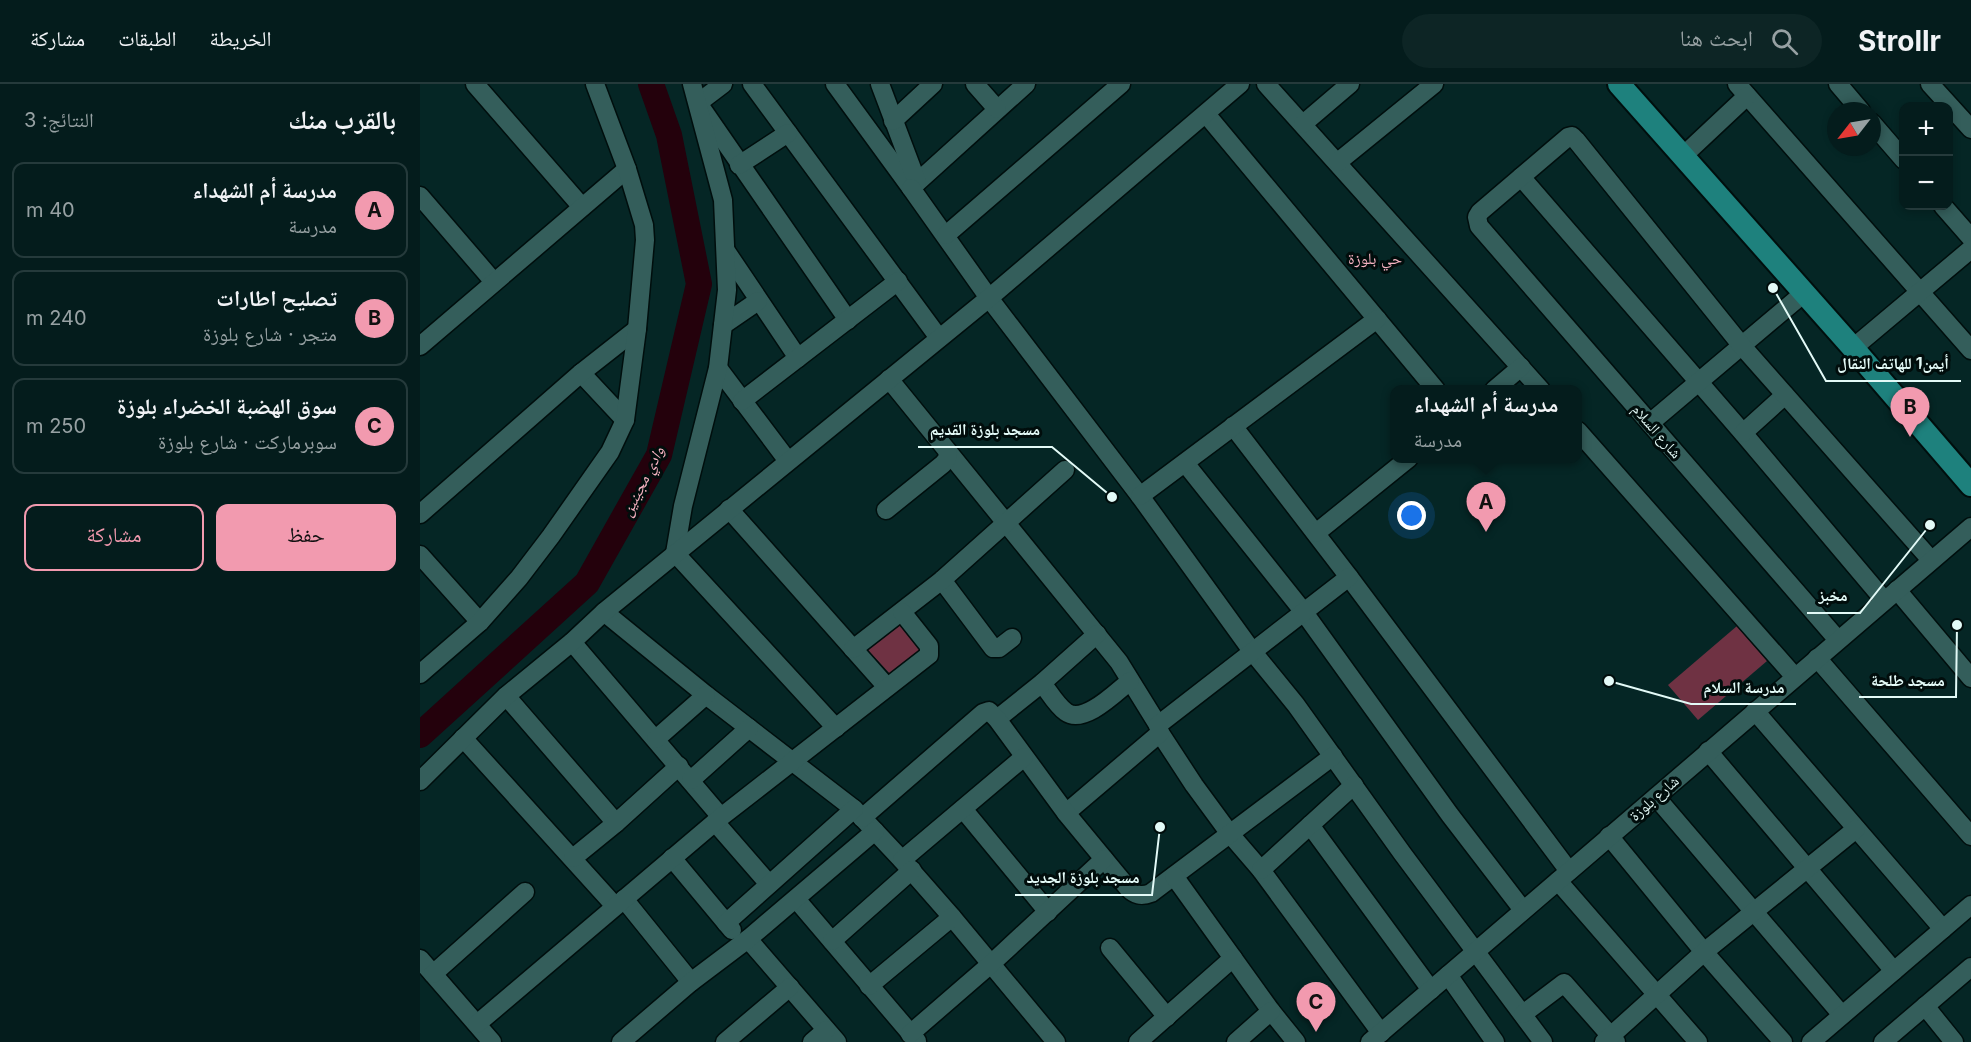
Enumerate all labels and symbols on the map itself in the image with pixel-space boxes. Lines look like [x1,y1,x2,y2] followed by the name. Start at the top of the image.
[1827,102,1881,156] north arrow
[1348,248,1402,271] district label: حي بلوزة
[1826,347,1961,381] callout: أيمن1 للهاتف النقال
[1837,353,1949,373] text: أيمن1 للهاتف النقال
[1890,388,1930,437] pin: B
[1627,400,1686,463] street label: شارع السلام
[918,413,1052,447] callout: مسجد بلوزة القديم
[930,419,1040,441] text: مسجد بلوزة القديم
[616,442,671,521] water label: وادي مجينين
[1466,482,1506,532] pin: A
[1397,501,1426,530] your location
[1807,579,1860,613] callout: مخبز
[1817,585,1848,605] text: مخبز
[1859,663,1956,697] callout: مسجد طلحة
[1691,670,1796,704] callout: مدرسة السلام
[1871,670,1945,690] text: مسجد طلحة
[1703,677,1785,699] text: مدرسة السلام
[1625,771,1683,825] street label: شارع بلوزة
[1015,861,1152,895] callout: مسجد بلوزة الجديد
[1026,867,1140,887] text: مسجد بلوزة الجديد
[1296,982,1336,1032] pin: C

